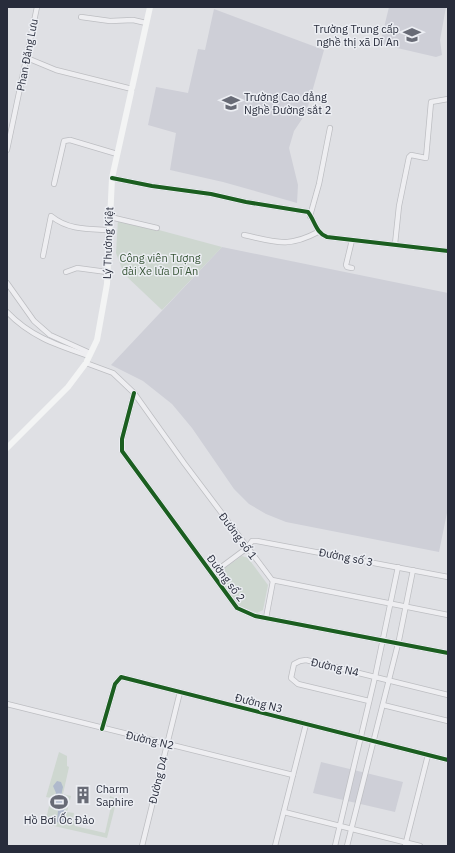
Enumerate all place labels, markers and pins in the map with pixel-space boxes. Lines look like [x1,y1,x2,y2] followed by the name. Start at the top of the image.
[314,22,399,49] place label: Trường Trung cấp nghề thị xã Dĩ An
[402,25,422,45] school or university icon: Trường Trung cấp nghề thị xã Dĩ An
[244,90,331,117] place label: Trường Cao đẳng Nghề Đường sắt 2
[221,93,241,113] school or university icon: Trường Cao đẳng Nghề Đường sắt 2
[96,782,134,809] place label: Charm Saphire
[73,785,93,805] building icon: Charm Saphire
[49,792,69,812] sports icon: Hồ Bơi Ốc Đảo
[24,811,94,827] place label: Hồ Bơi Ốc Đảo

